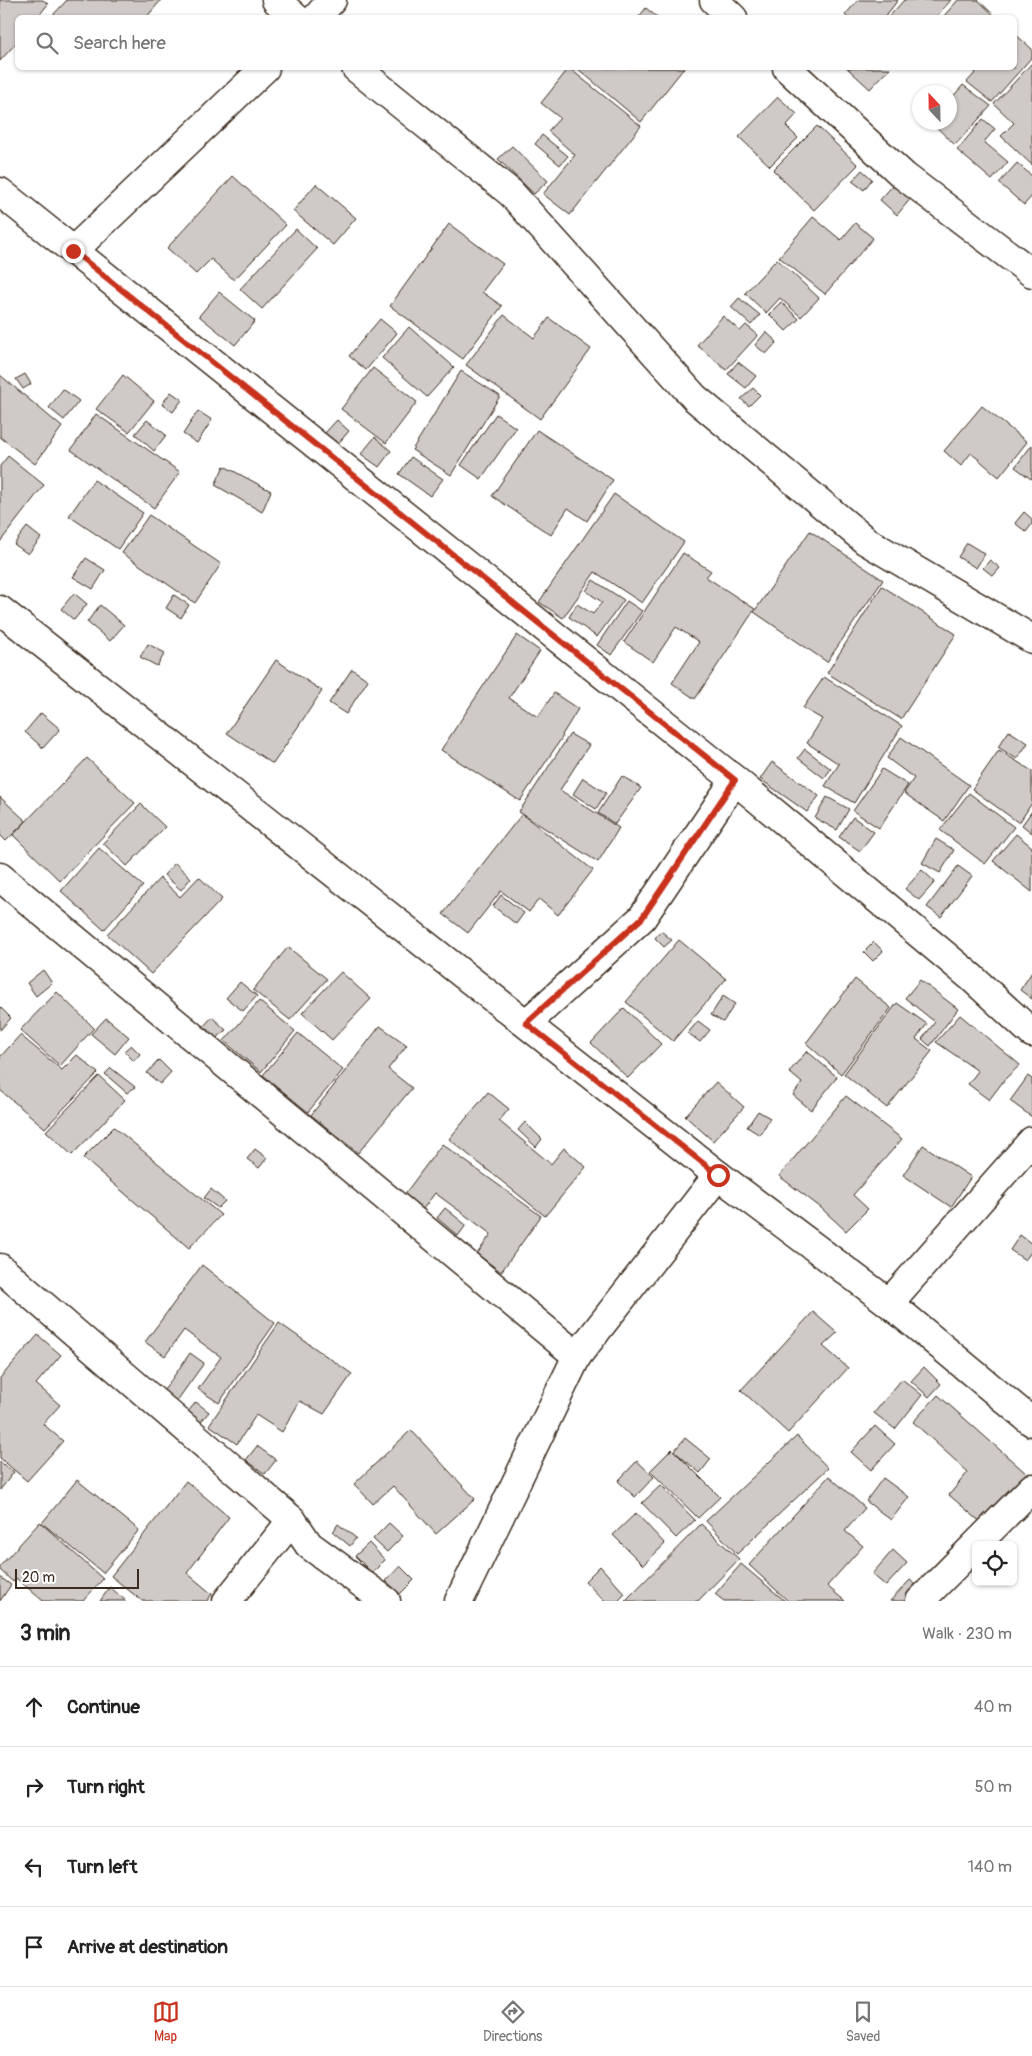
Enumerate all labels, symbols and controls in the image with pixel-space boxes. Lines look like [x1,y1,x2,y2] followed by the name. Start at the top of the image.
[15,15,1017,70] search box
[33,29,61,57] icon: search
[73,31,166,55] text: Search here
[912,85,957,130] north arrow
[62,240,85,263] route end
[707,1164,730,1187] route start
[972,1541,1017,1586] map controls
[972,1541,1017,1586] button: locate
[15,1566,139,1589] scale bar
[22,1569,55,1586] text: 20 m
[20,1620,70,1647] text: 3 min
[922,1624,1012,1644] text: Walk · 230 m
[20,1693,48,1721] icon: ahead
[67,1695,140,1719] text: Continue
[974,1697,1012,1717] text: 40 m
[20,1773,48,1801] icon: right
[67,1775,145,1799] text: Turn right
[975,1777,1012,1797] text: 50 m
[20,1853,48,1881] icon: left
[67,1855,137,1879] text: Turn left
[968,1857,1012,1877] text: 140 m
[20,1933,48,1961] icon: arrive
[67,1935,228,1959] text: Arrive at destination
[152,1998,180,2045] tab: Map
[483,1998,542,2045] tab: Directions
[846,1998,880,2045] tab: Saved

